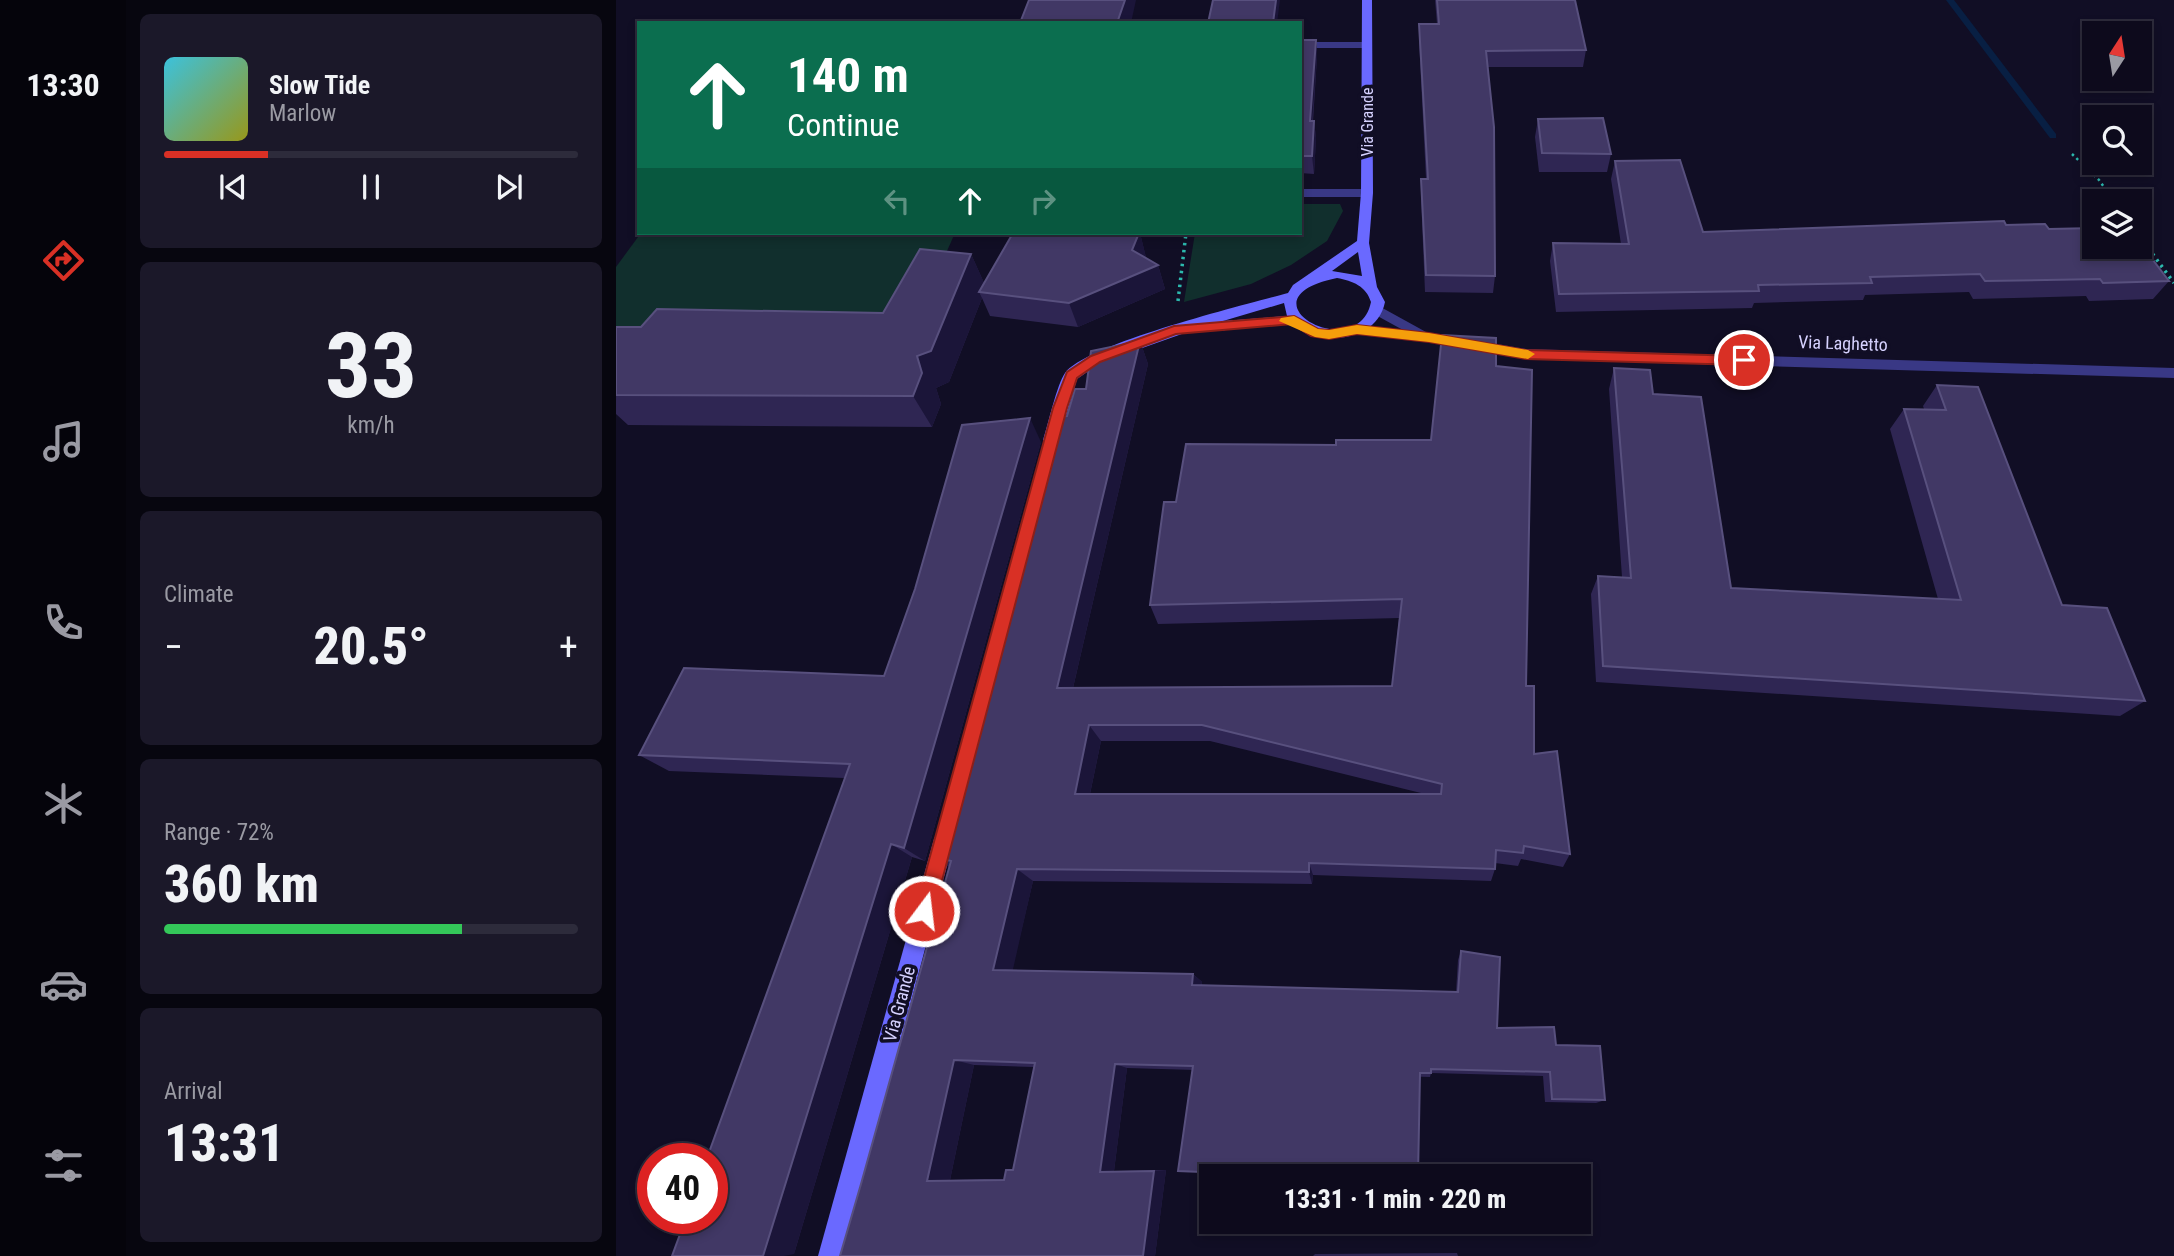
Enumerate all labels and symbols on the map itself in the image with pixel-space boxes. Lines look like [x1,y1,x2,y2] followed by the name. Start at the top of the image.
[2082,21,2152,91] north arrow
[1358,88,1377,156] street label: Via Grande
[1714,330,1774,390] pin
[1798,331,1888,355] street label: Via Laghetto
[887,874,961,948] position arrow
[879,964,919,1044] street label: Via Grande
[637,1143,728,1234] speed limit sign: 40

